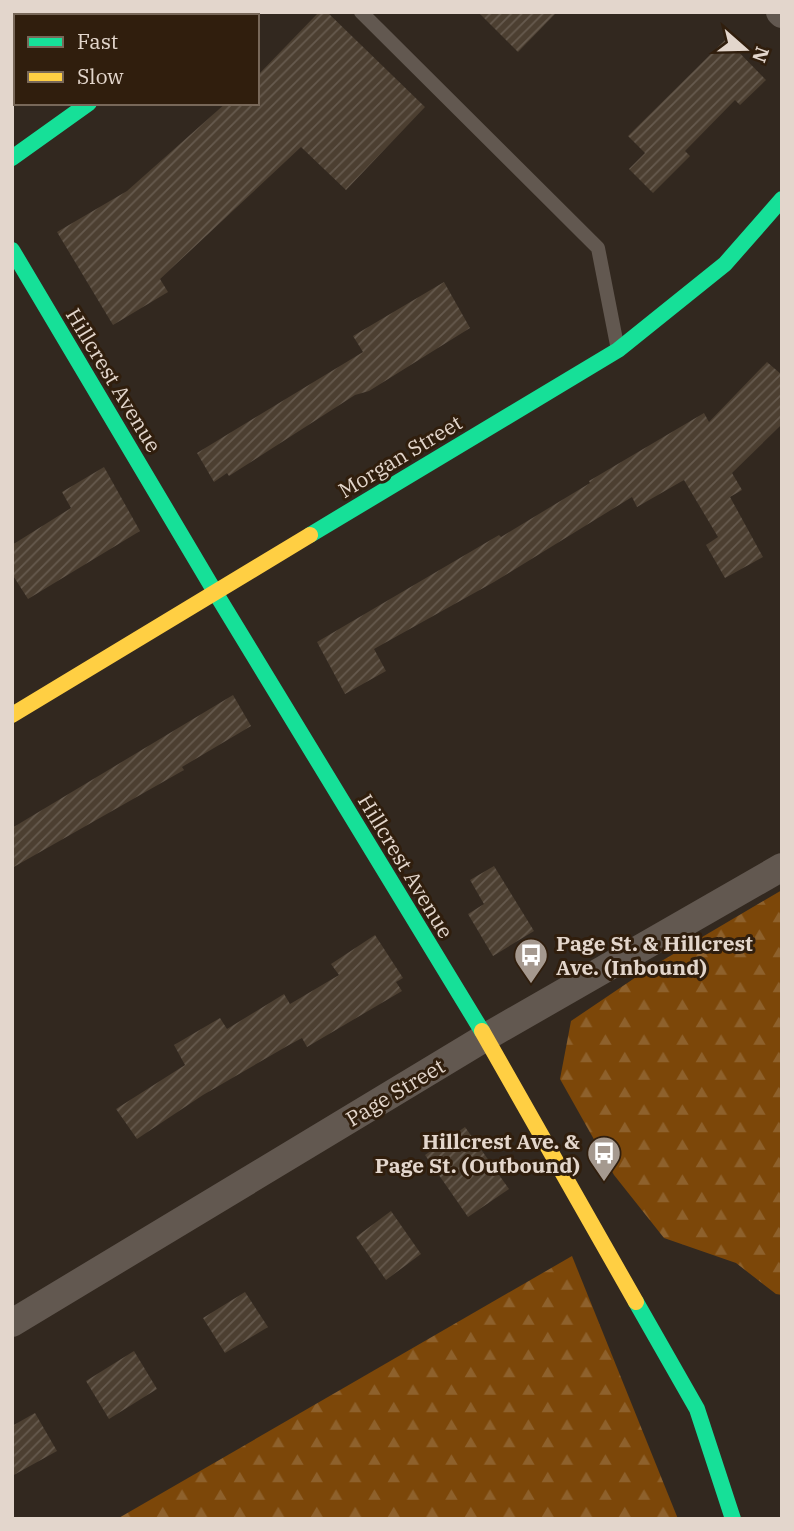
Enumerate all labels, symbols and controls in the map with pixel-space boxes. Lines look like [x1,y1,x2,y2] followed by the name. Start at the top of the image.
[14,14,259,105] legend
[710,14,780,84] north arrow
[77,27,118,55] text: Fast
[747,44,775,66] text: N
[77,62,124,90] text: Slow
[60,303,168,457] street label: Hillcrest Avenue
[333,408,467,504] street label: Morgan Street
[352,789,460,943] street label: Hillcrest Avenue
[556,929,753,981] place label: Page St. & Hillcrest Ave. (Inbound)
[512,936,550,985] bus stop icon: Page St. & Hillcrest Ave. (Inbound)
[340,1052,450,1132] street label: Page Street
[375,1127,580,1179] place label: Hillcrest Ave. & Page St. (Outbound)
[585,1134,623,1183] bus stop icon: Hillcrest Ave. & Page St. (Outbound)

